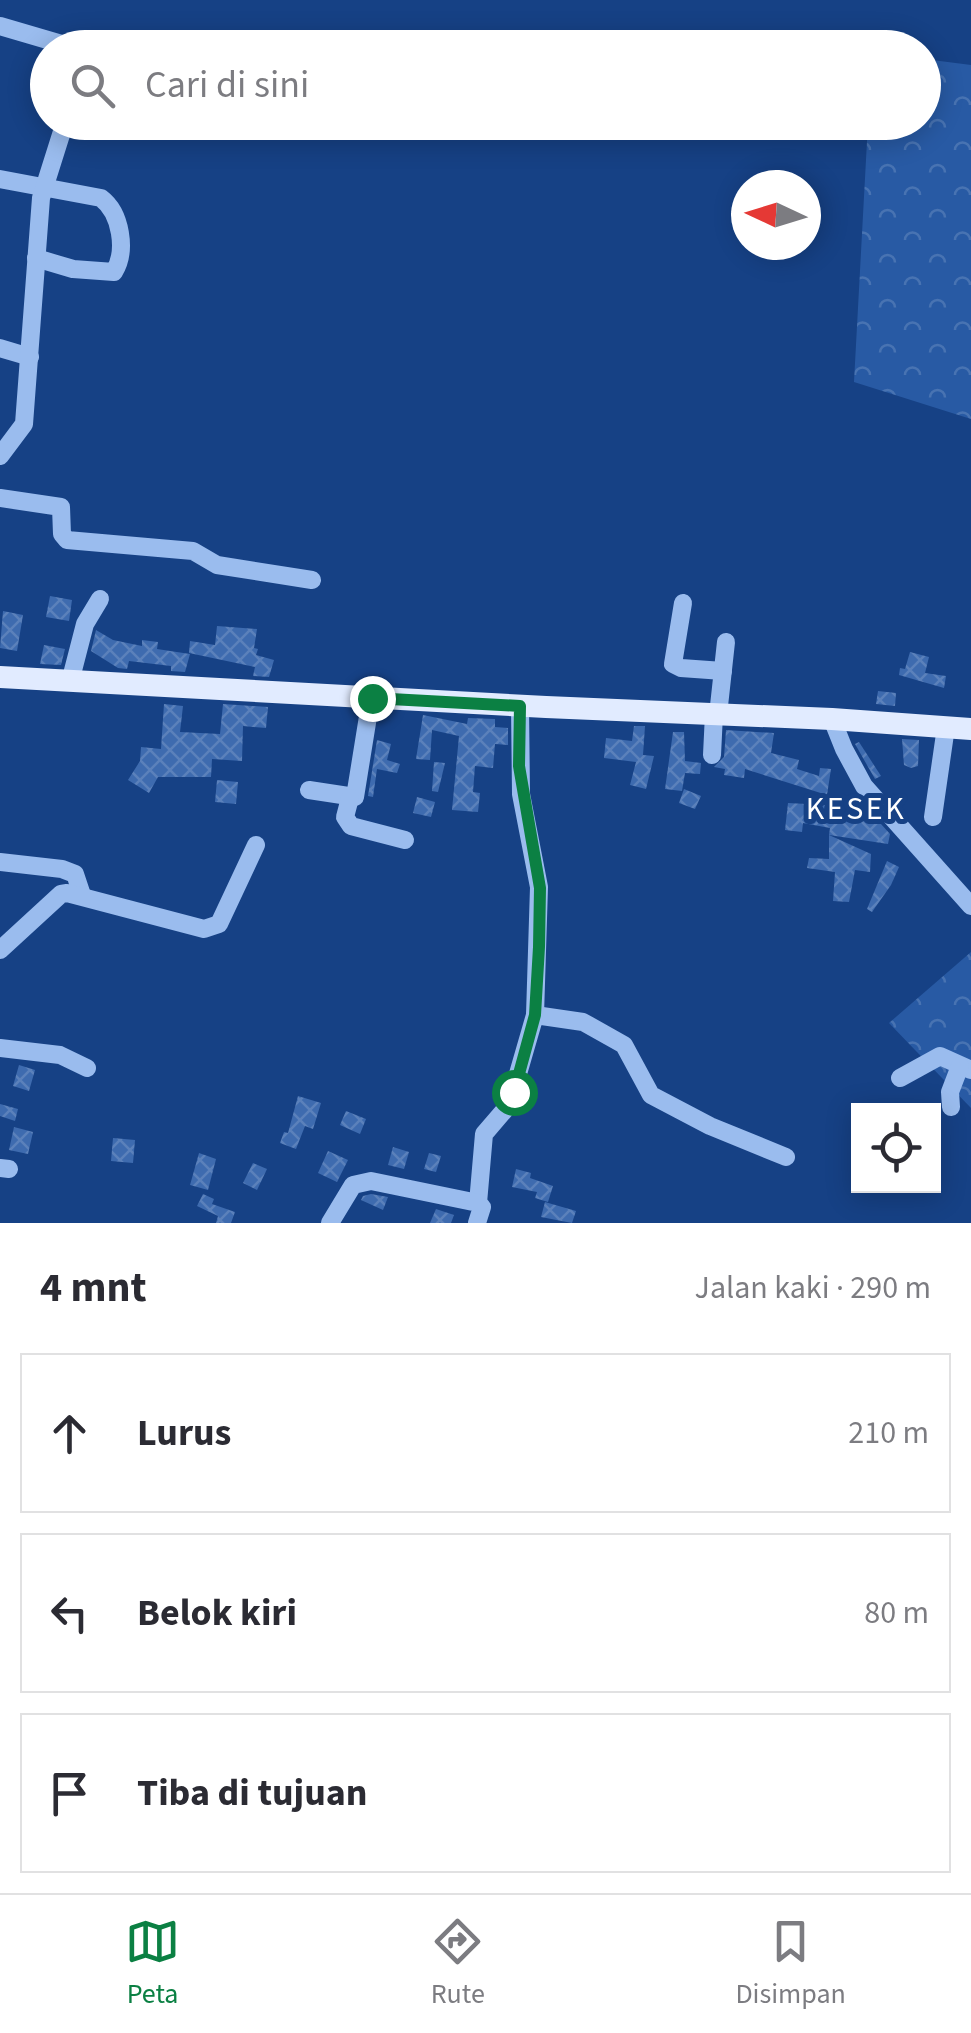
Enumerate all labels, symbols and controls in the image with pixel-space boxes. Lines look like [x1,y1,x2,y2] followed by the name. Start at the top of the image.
[30,30,941,140] search box
[65,58,120,113] icon: search
[145,58,309,112] text: Cari di sini
[731,170,821,260] north arrow
[350,676,396,722] route end
[806,786,906,832] district label: KESEK
[492,1070,538,1116] route start
[851,1103,941,1193] map controls
[851,1103,941,1193] button: locate
[40,1258,147,1318] text: 4 mnt
[695,1265,931,1311] text: Jalan kaki · 290 m
[42,1406,97,1461] icon: ahead
[137,1406,231,1460] text: Lurus
[848,1410,929,1456] text: 210 m
[42,1586,97,1641] icon: left
[137,1586,297,1640] text: Belok kiri
[864,1590,929,1636] text: 80 m
[42,1766,97,1821] icon: arrive
[137,1766,368,1820] text: Tiba di tujuan
[125,1914,180,2014] tab: Peta
[430,1914,485,2014] tab: Rute
[735,1914,846,2014] tab: Disimpan

